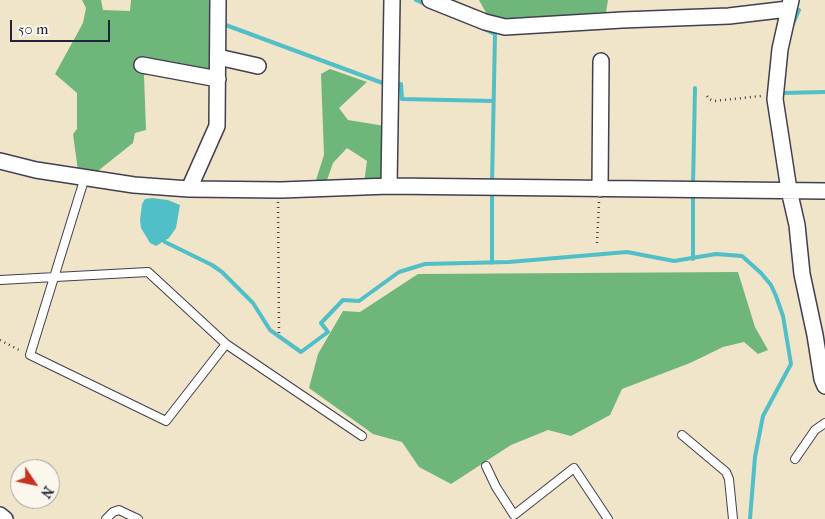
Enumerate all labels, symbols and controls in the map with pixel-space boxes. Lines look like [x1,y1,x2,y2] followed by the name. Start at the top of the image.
[12,10,112,42] scale bar
[18,20,48,38] text: 50 m
[10,459,60,509] north arrow
[37,483,57,501] text: N

